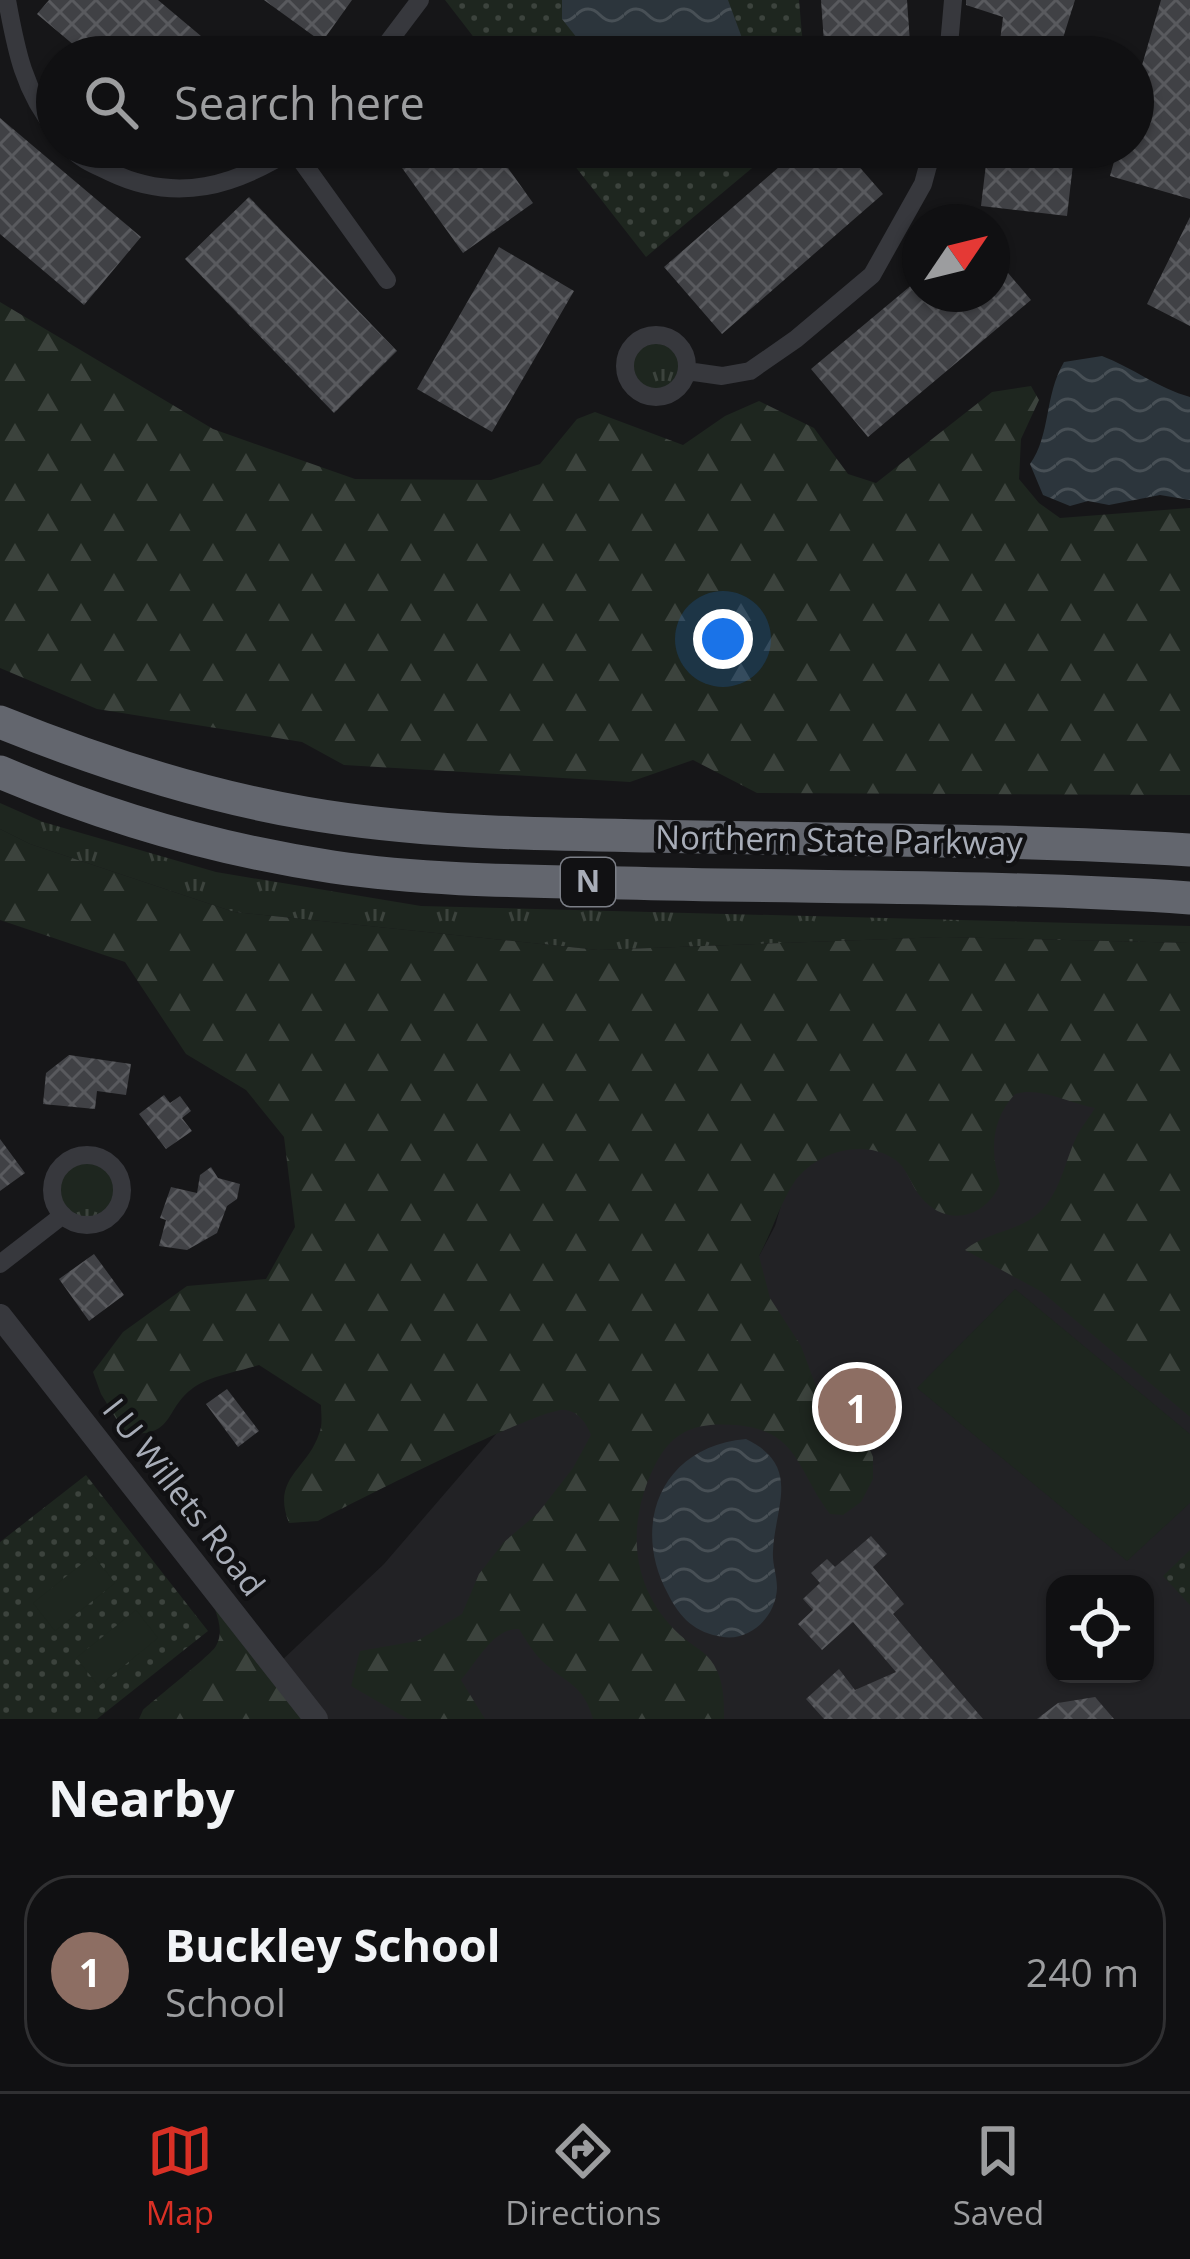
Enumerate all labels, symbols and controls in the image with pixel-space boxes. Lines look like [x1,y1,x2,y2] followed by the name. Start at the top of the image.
[36,36,1154,168] search box
[78,69,144,135] icon: search
[174,72,425,133] text: Search here
[902,204,1010,312] north arrow
[693,609,753,669] your location
[655,814,1024,865] street label: Northern State Parkway
[561,858,615,906] road number: N
[818,1362,896,1452] pin: 1
[93,1389,276,1605] street label: I U Willets Road
[1046,1575,1154,1683] map controls
[1046,1575,1154,1683] button: locate
[48,1762,235,1832] text: Nearby
[165,1914,500,1975] text: Buckley School
[79,1945,101,1998] text: 1
[1026,1945,1139,1998] text: 240 m
[165,1975,286,2028] text: School
[146,2118,214,2235] tab: Map
[505,2118,661,2235] tab: Directions
[953,2118,1044,2235] tab: Saved

